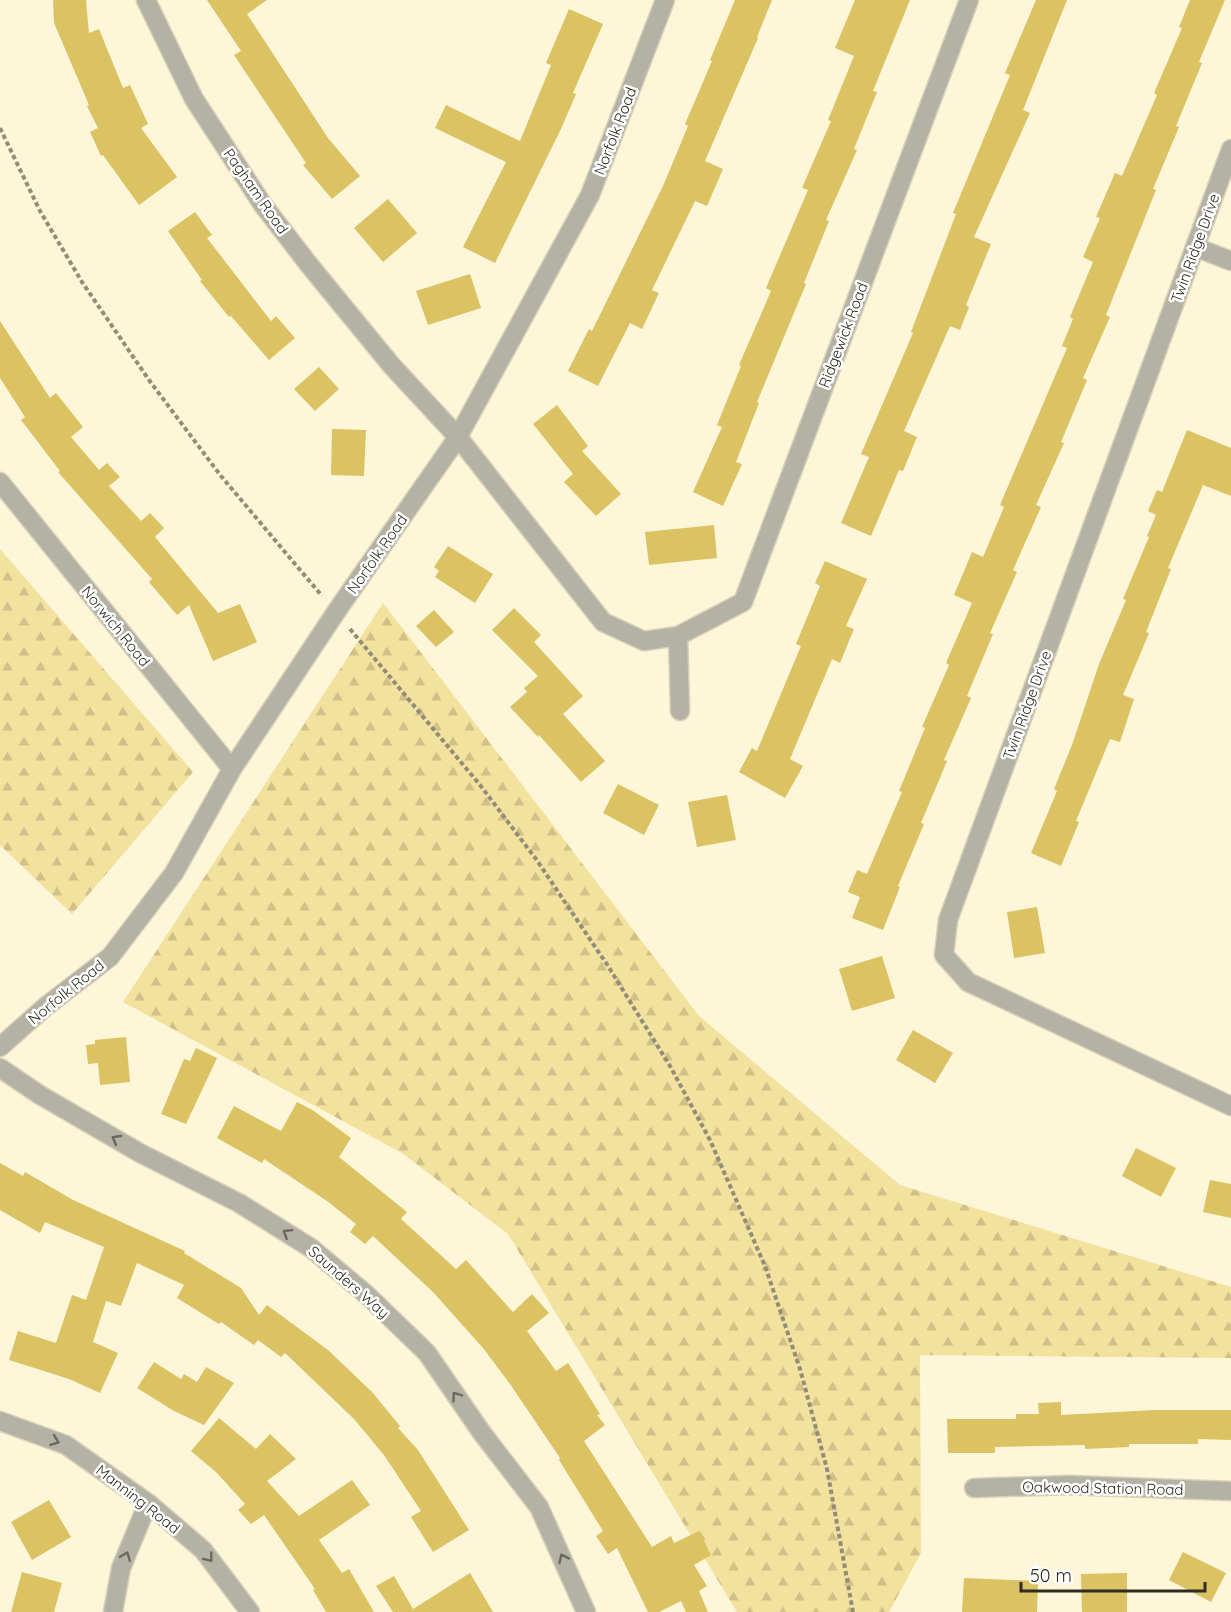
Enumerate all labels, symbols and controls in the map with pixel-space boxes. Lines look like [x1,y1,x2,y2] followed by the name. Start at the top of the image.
[590,84,640,178] street label: Norfolk Road
[220,145,292,237] street label: Pagham Road
[1166,191,1224,305] street label: Twin Ridge Drive
[814,280,872,390] street label: Ridgewick Road
[343,511,411,597] street label: Norfolk Road
[78,582,154,670] street label: Norwich Road
[998,648,1056,762] street label: Twin Ridge Drive
[24,956,108,1028] street label: Norfolk Road
[112,1135,122,1147] one-way arrow
[283,1229,294,1240] one-way arrow
[305,1242,393,1322] street label: Saunders Way
[452,1392,463,1403] one-way arrow
[49,1433,60,1446] one-way arrow
[92,1460,184,1538] street label: Manning Road
[1022,1477,1184,1499] street label: Oakwood Station Road
[119,1551,131,1562] one-way arrow
[202,1552,213,1563] one-way arrow
[558,1554,570,1565] one-way arrow
[1021,1555,1206,1593] scale bar
[1030,1564,1072,1587] text: 50 m

